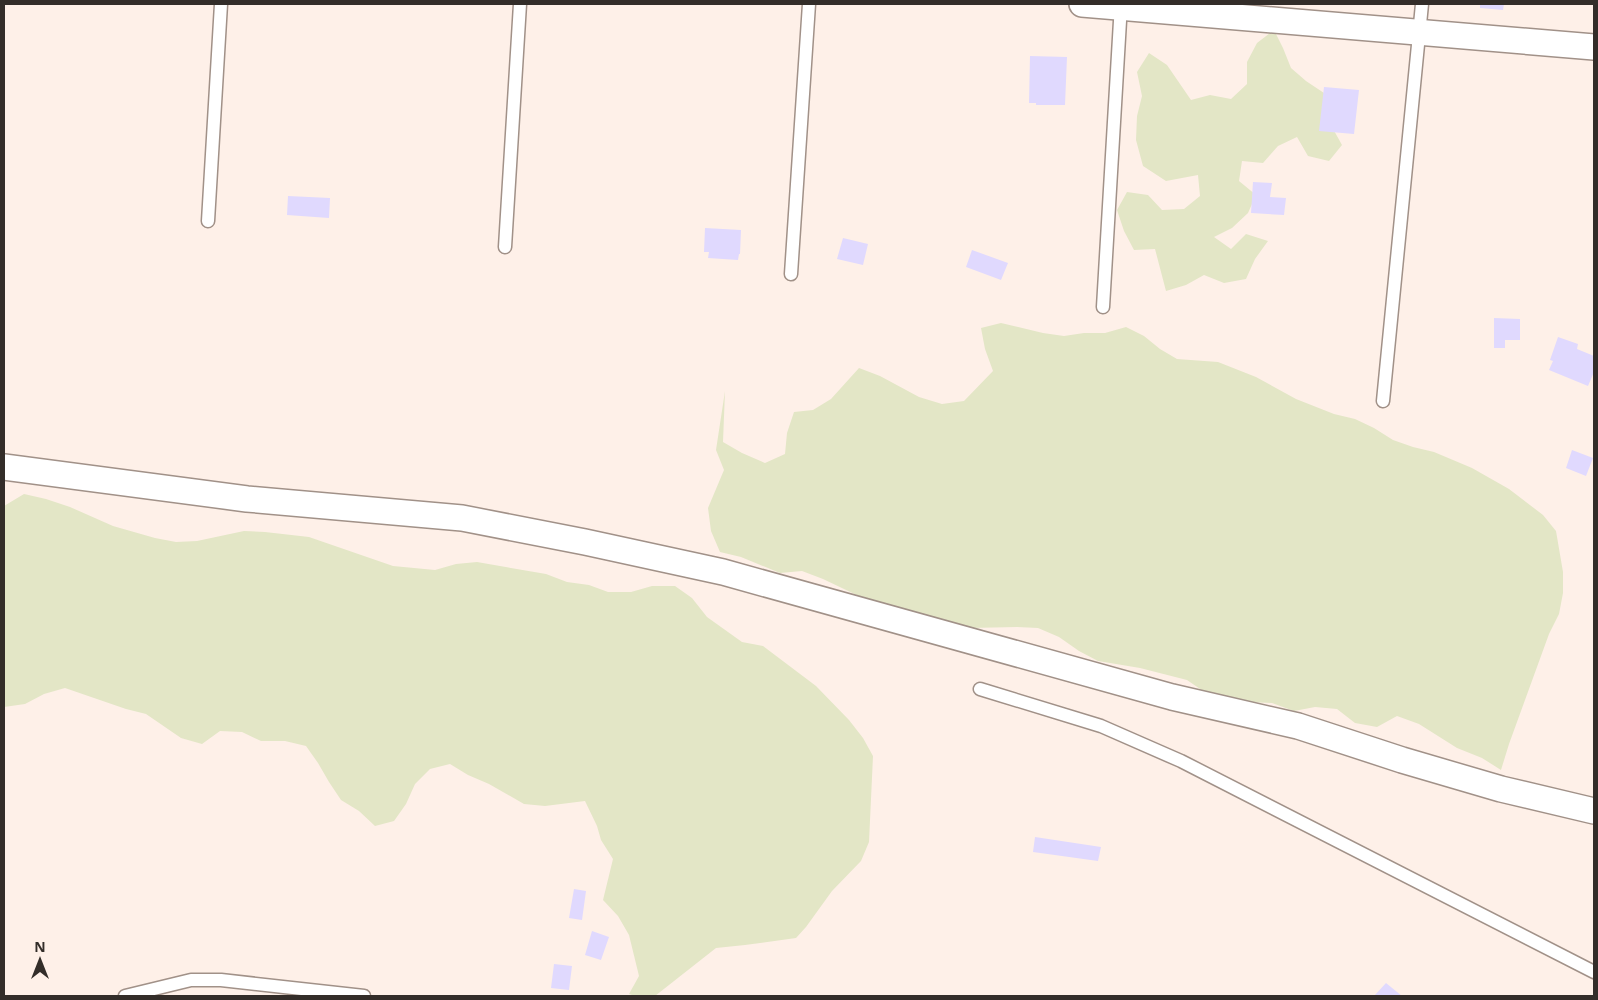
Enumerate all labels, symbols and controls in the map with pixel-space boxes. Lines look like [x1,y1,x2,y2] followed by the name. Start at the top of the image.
[15,935,65,985] north arrow
[34,937,46,956] text: N

